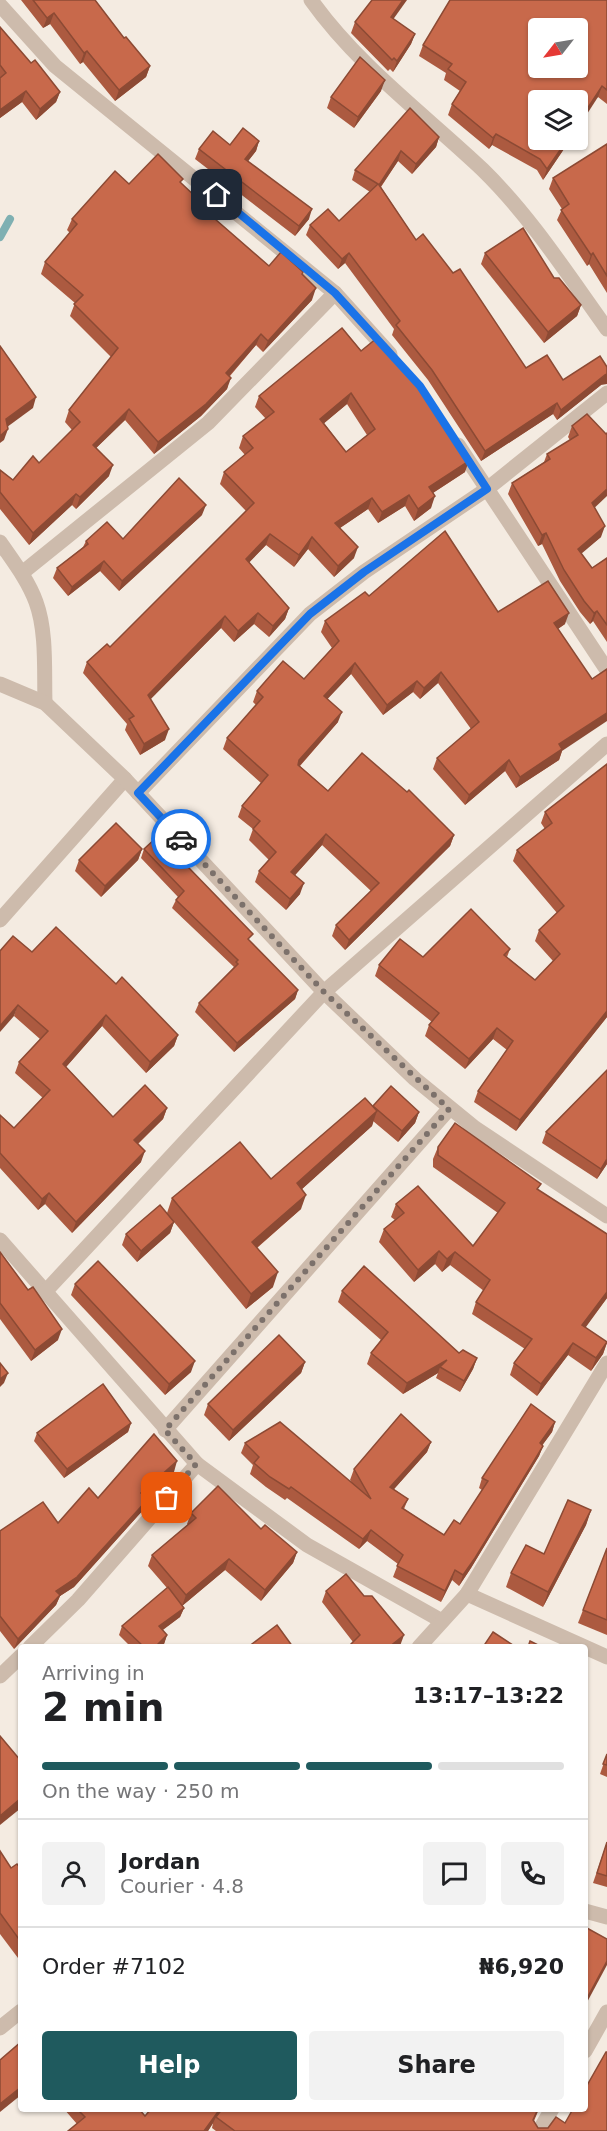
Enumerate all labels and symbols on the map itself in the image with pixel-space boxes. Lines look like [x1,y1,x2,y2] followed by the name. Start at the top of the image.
[528,18,588,78] north arrow
[191,169,242,220] pin
[151,809,211,869] courier
[141,1472,192,1523] pin

